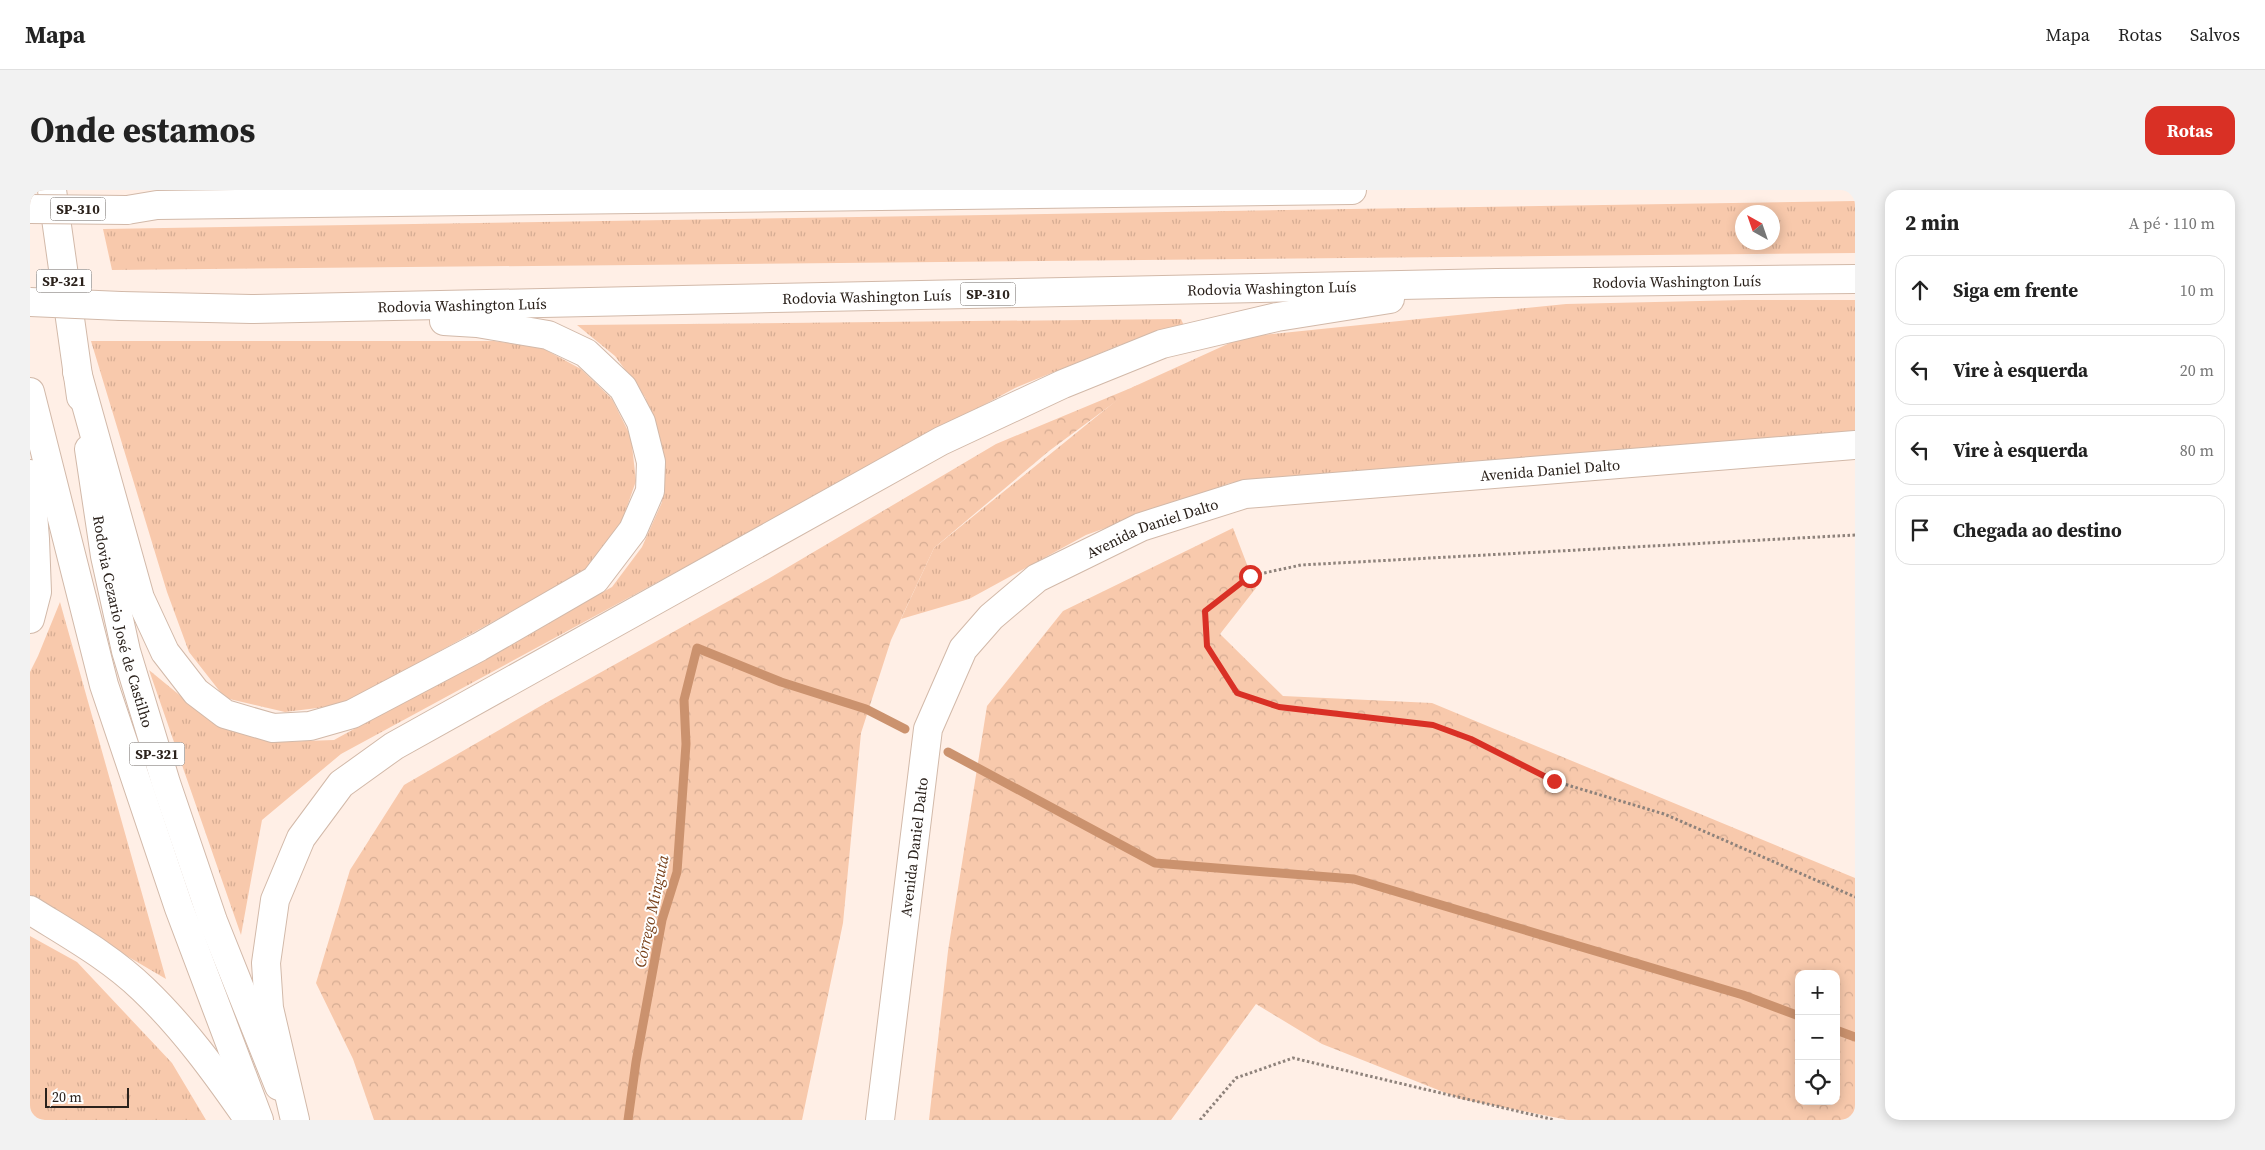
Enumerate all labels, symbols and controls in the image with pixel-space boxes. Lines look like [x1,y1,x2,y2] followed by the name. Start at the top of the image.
[25,18,86,51] text: Mapa
[2046,22,2090,47] text: Mapa
[2118,22,2162,47] text: Rotas
[2190,22,2240,47] text: Salvos
[30,106,255,154] text: Onde estamos
[2145,106,2235,155] button: Rotas
[50,198,106,220] road number: SP-310
[1735,205,1780,250] north arrow
[1905,208,1960,237] text: 2 min
[2129,212,2215,234] text: A pé · 110 m
[36,270,92,292] road number: SP-321
[1592,270,1761,292] street label: Rodovia Washington Luís
[1187,275,1357,300] street label: Rodovia Washington Luís
[1906,276,1934,304] icon: ahead
[1953,277,2078,303] text: Siga em frente
[2180,279,2214,301] text: 10 m
[960,282,1016,306] road number: SP-310
[782,284,952,308] street label: Rodovia Washington Luís
[377,292,547,317] street label: Rodovia Washington Luís
[1906,356,1934,384] icon: left
[1953,357,2088,383] text: Vire à esquerda
[2180,359,2214,381] text: 20 m
[1906,436,1934,464] icon: left
[1953,437,2088,463] text: Vire à esquerda
[2180,439,2214,461] text: 80 m
[1479,453,1621,486] street label: Avenida Daniel Dalto
[1082,493,1221,563] street label: Avenida Daniel Dalto
[89,514,159,730] street label: Rodovia Cezario José de Castilho
[1906,516,1934,544] icon: arrive
[1953,517,2122,543] text: Chegada ao destino
[1239,565,1262,588] route start
[130,742,184,766] road number: SP-321
[1543,770,1566,793] route end
[895,776,932,918] street label: Avenida Daniel Dalto
[628,852,674,969] water label: Córrego Minguta
[1795,970,1840,1105] map controls
[1795,970,1840,1015] button: +
[1795,1015,1840,1060] button: −
[1795,1060,1840,1105] button: locate
[45,1085,129,1108] scale bar
[52,1087,82,1107] text: 20 m

